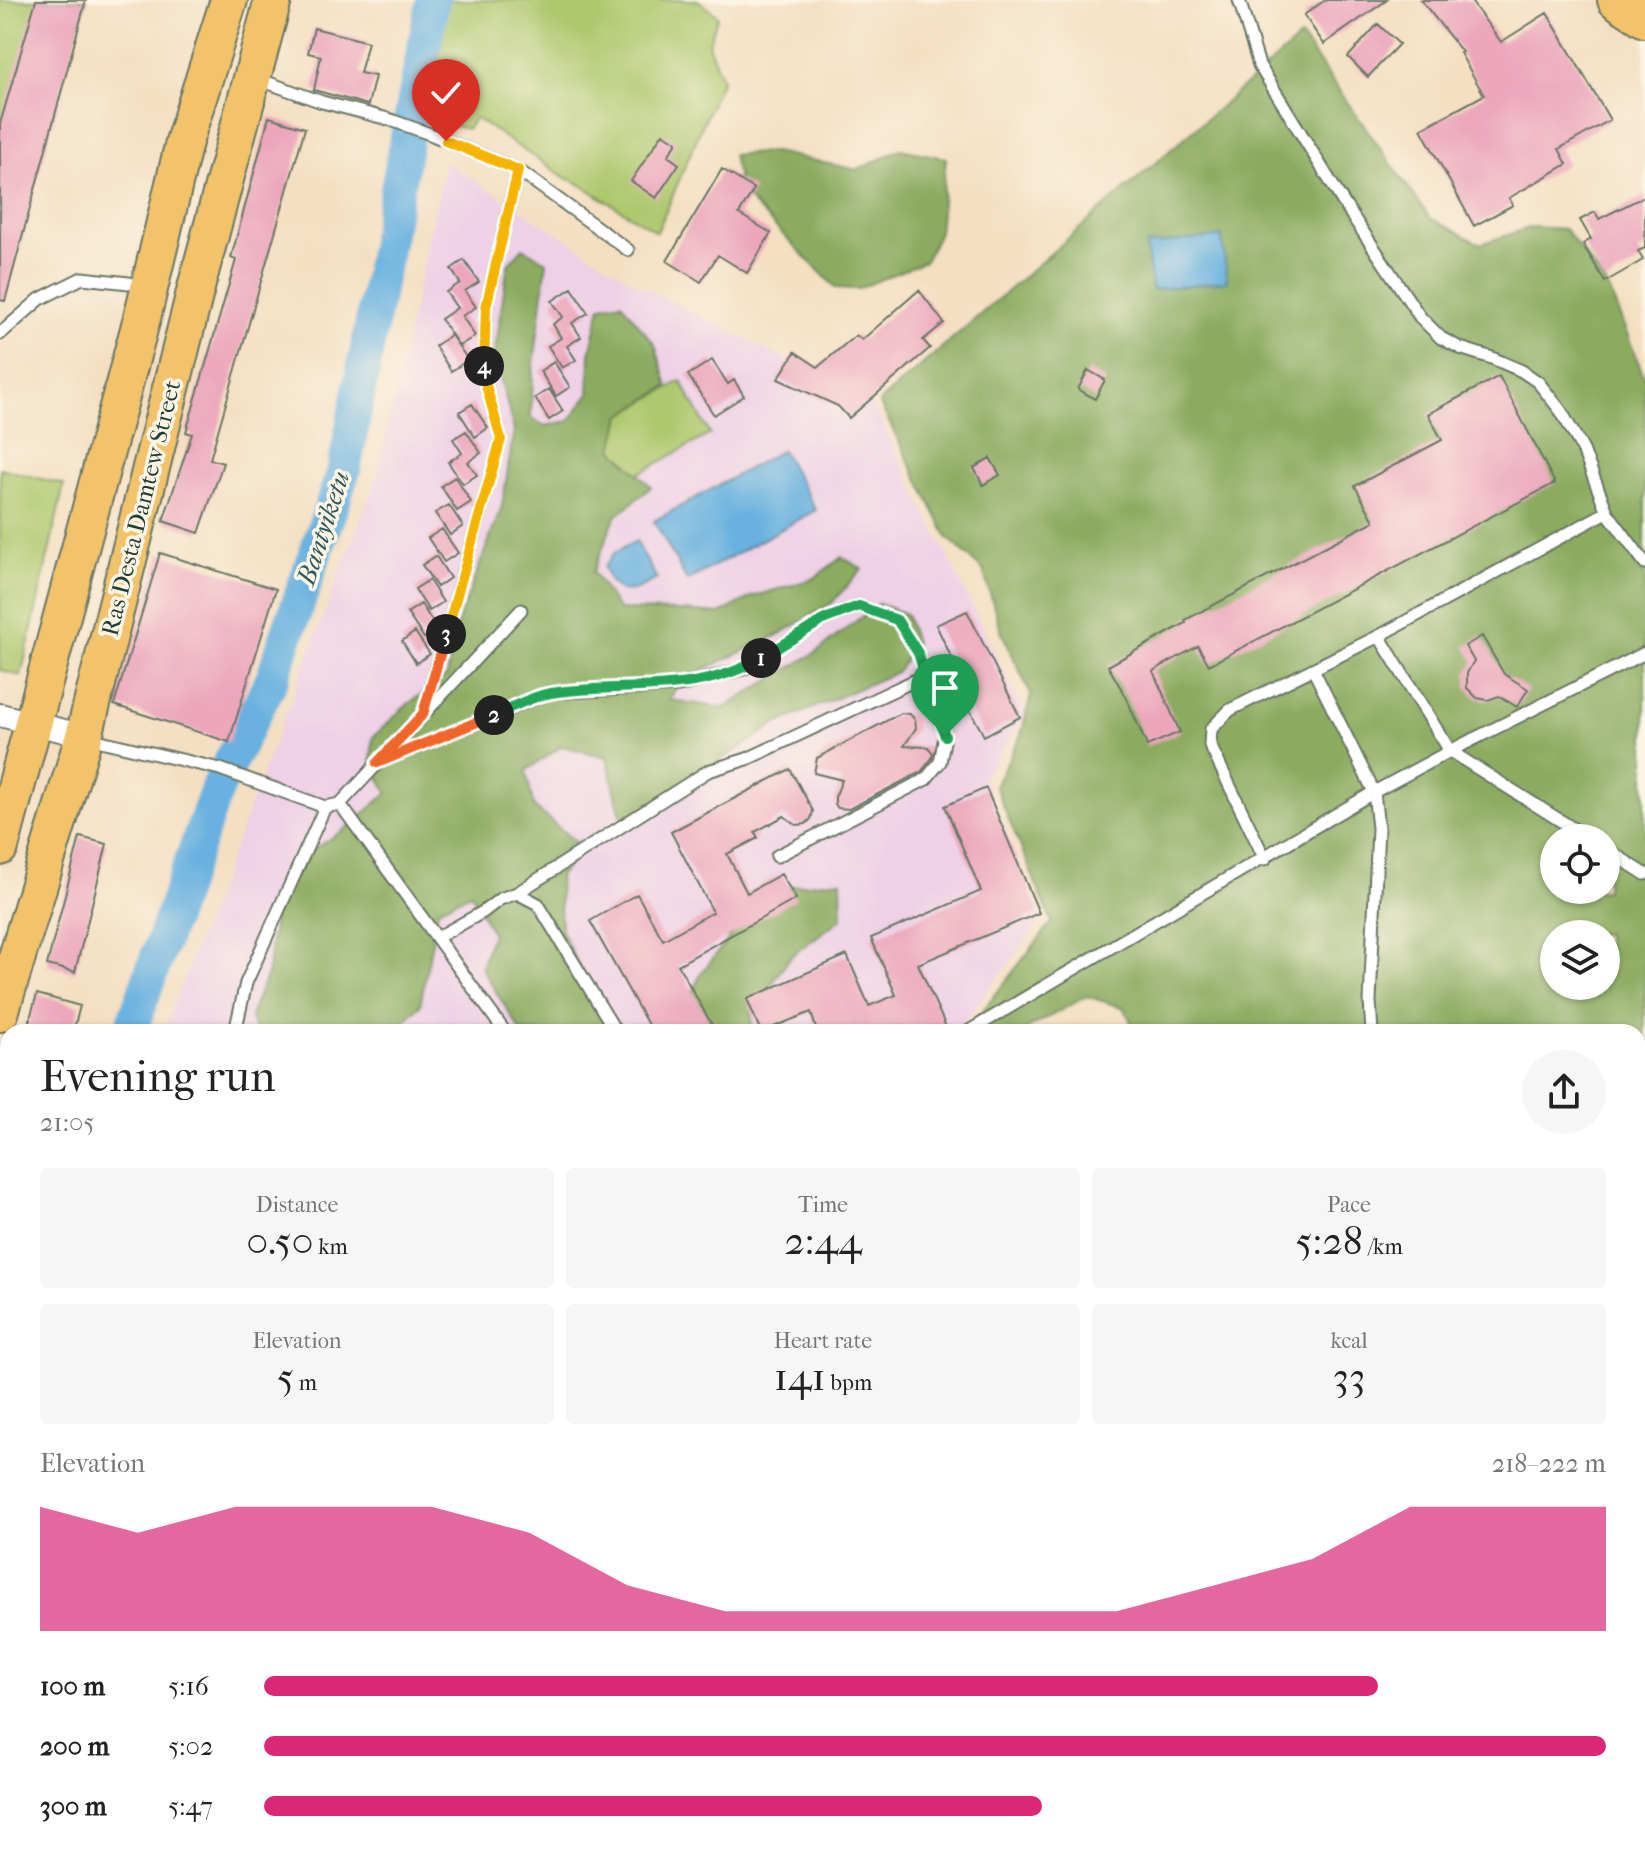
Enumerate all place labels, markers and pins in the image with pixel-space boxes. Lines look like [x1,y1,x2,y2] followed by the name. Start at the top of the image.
[412,59,480,141] pin
[464,346,504,386] pin: 4
[426,614,466,654] pin: 3
[741,638,781,678] pin: 1
[911,654,979,736] pin
[474,695,514,735] pin: 2

